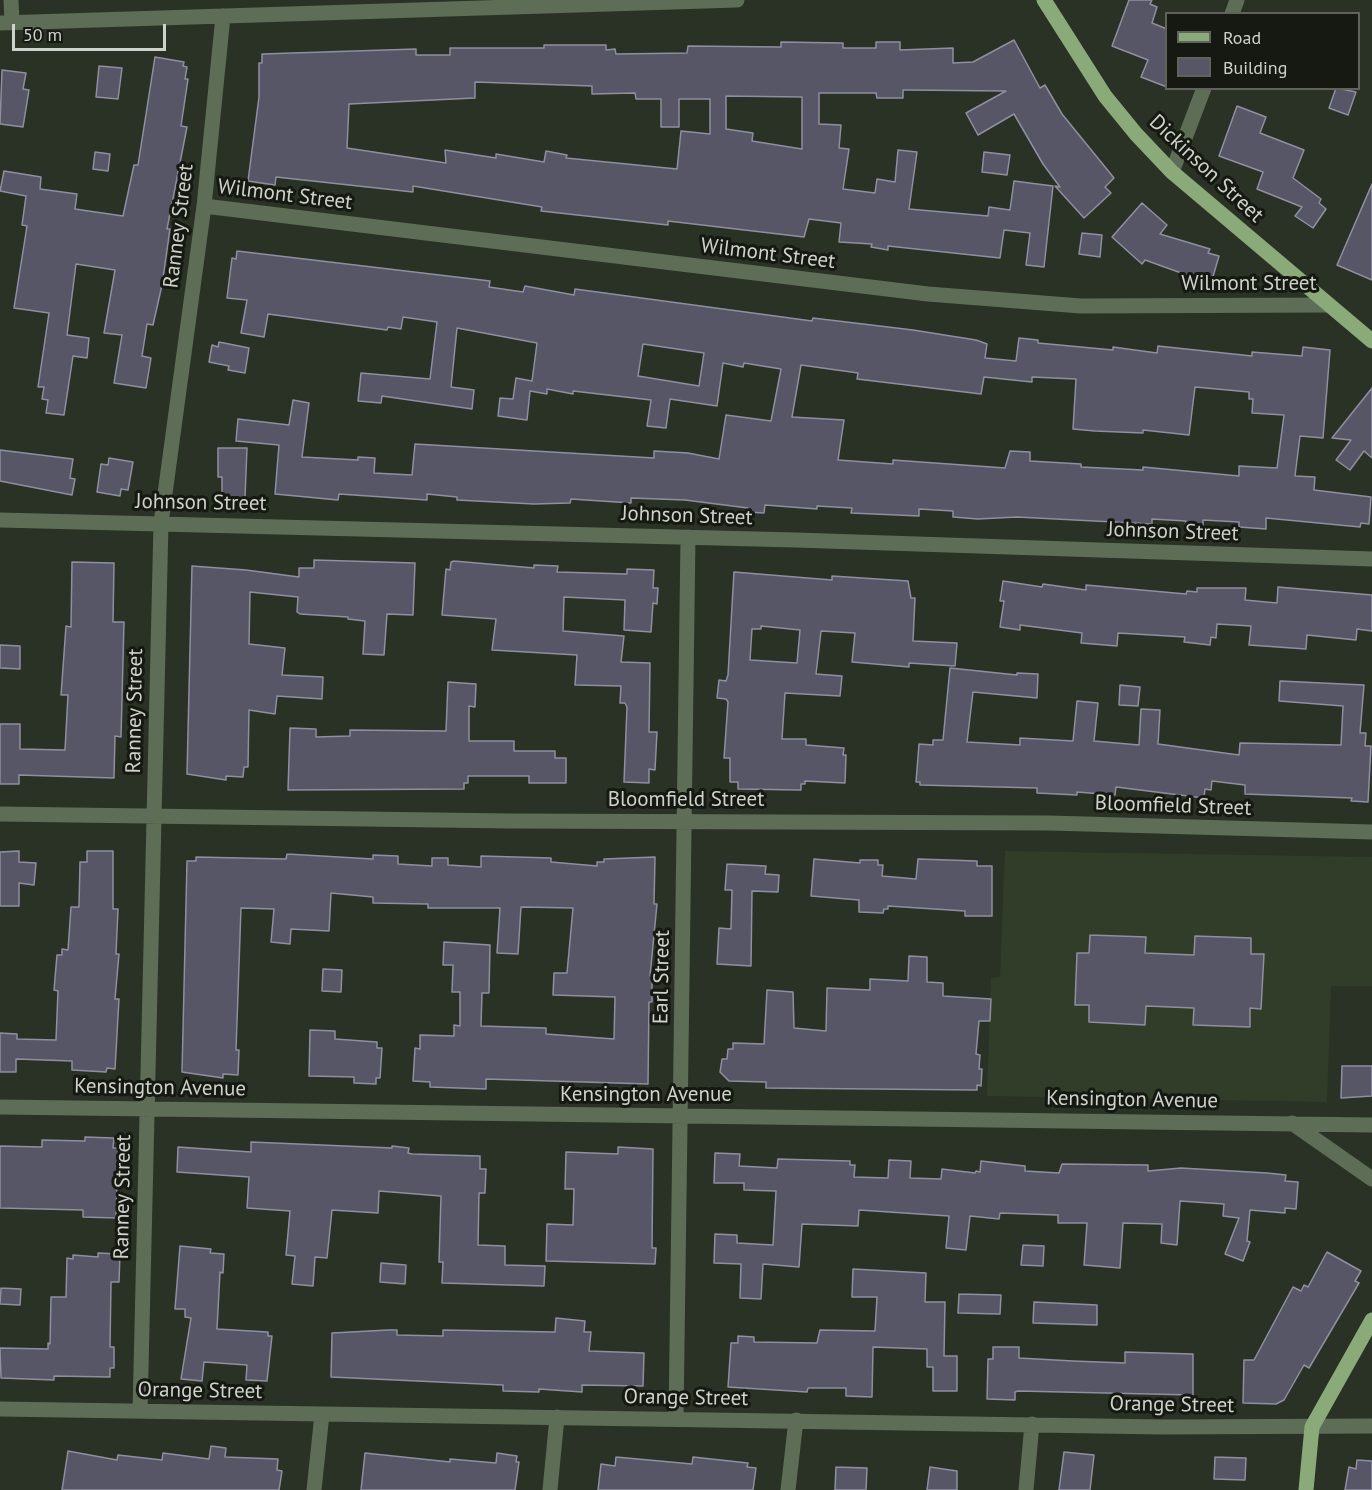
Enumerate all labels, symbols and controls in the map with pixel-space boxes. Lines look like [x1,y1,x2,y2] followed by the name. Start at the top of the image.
[15,12,170,50] scale bar
[1165,12,1360,90] legend
[23,23,62,46] text: 50 m
[1223,26,1261,49] text: Road
[1223,56,1287,79] text: Building
[1144,110,1268,228] street label: Dickinson Street
[159,162,199,290] street label: Ranney Street
[216,174,354,216] street label: Wilmont Street
[699,233,837,275] street label: Wilmont Street
[1181,271,1317,297] street label: Wilmont Street
[135,489,267,517] street label: Johnson Street
[621,501,753,531] street label: Johnson Street
[1107,517,1239,547] street label: Johnson Street
[121,648,149,774] street label: Ranney Street
[608,787,764,813] street label: Bloomfield Street
[1094,791,1252,821] street label: Bloomfield Street
[649,930,675,1024] street label: Earl Street
[74,1074,246,1102] street label: Kensington Avenue
[560,1082,732,1108] street label: Kensington Avenue
[1046,1086,1218,1114] street label: Kensington Avenue
[109,1134,137,1260] street label: Ranney Street
[137,1377,263,1405] street label: Orange Street
[623,1384,749,1412] street label: Orange Street
[1109,1391,1235,1419] street label: Orange Street

